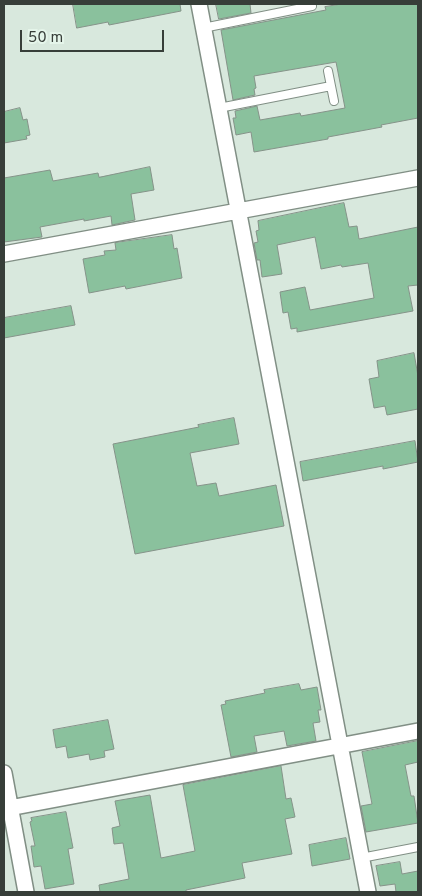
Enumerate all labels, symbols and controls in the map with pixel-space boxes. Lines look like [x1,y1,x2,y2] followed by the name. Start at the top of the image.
[22,20,166,52] scale bar
[28,29,63,48] text: 50 m

